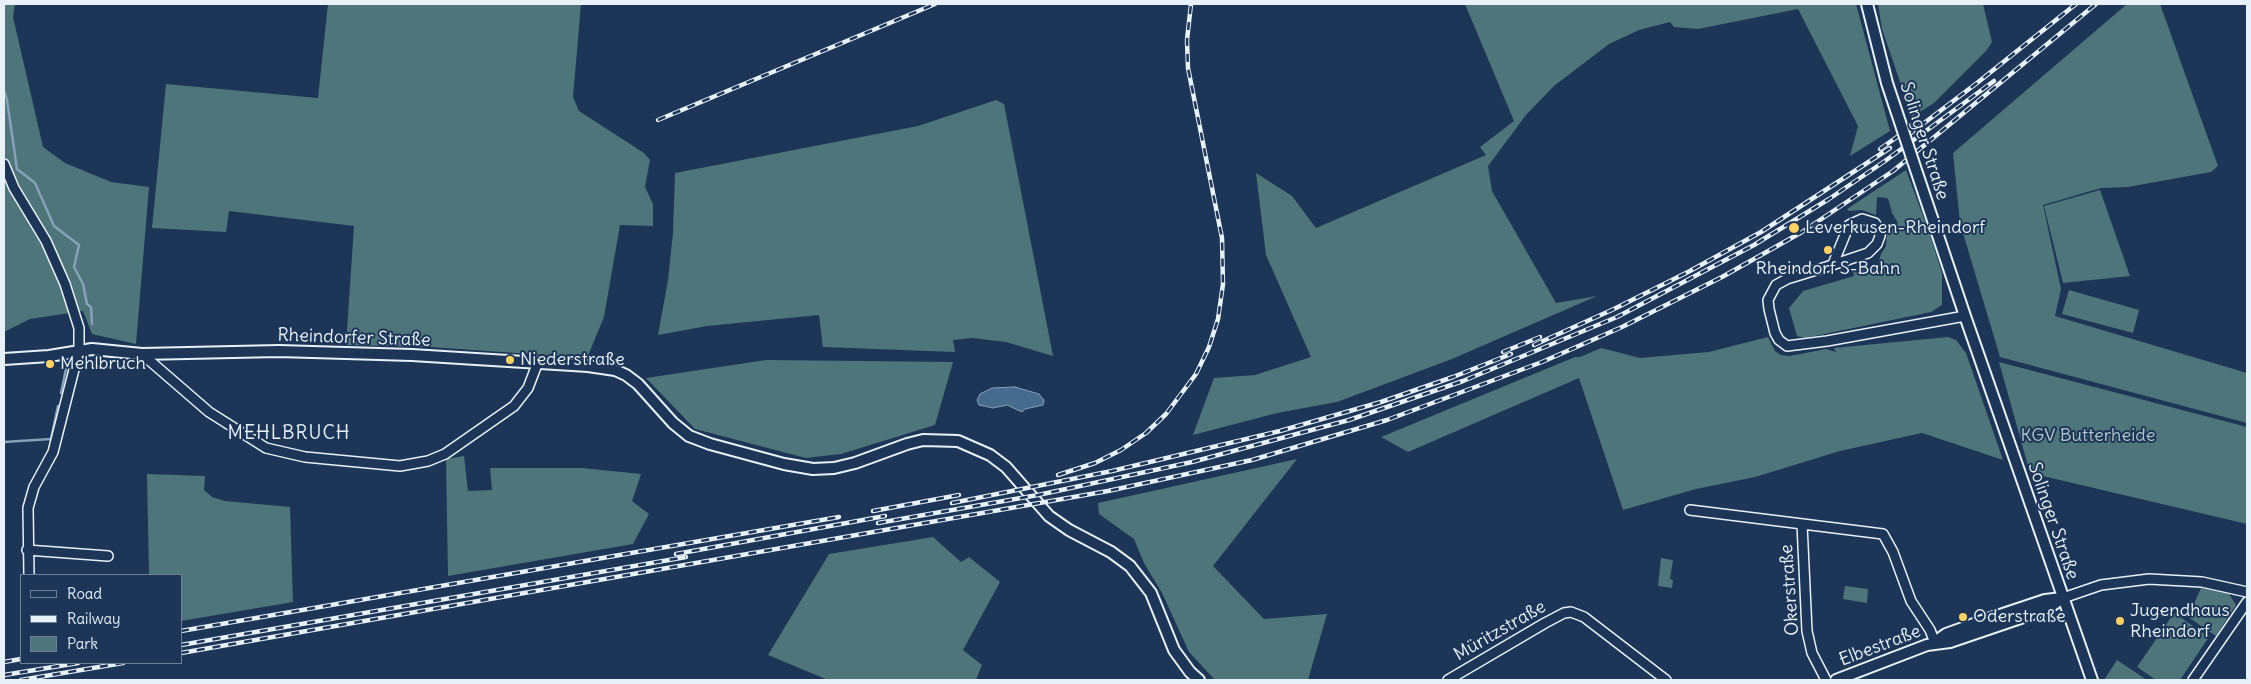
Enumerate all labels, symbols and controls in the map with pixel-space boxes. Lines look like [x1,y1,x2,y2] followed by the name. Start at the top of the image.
[1895,79,1953,203] street label: Solinger Straße
[1805,217,1985,239] place label: Leverkusen-Rheindorf
[1787,221,1801,235] marker: Leverkusen-Rheindorf
[1822,244,1834,256] marker: Rheindorf S-Bahn
[1756,258,1900,280] place label: Rheindorf S-Bahn
[277,325,431,351] street label: Rheindorfer Straße
[520,349,625,371] place label: Niederstraße
[60,353,146,375] place label: Mehlbruch
[504,354,516,366] marker: Niederstraße
[44,358,56,370] marker: Mehlbruch
[226,423,352,445] district label: MEHLBRUCH
[2021,425,2155,447] park label: KGV Butterheide
[2023,459,2083,583] street label: Solinger Straße
[1776,544,1804,636] street label: Okerstraße
[20,574,182,664] legend
[67,584,102,603] text: Road
[1450,596,1550,666] street label: Müritzstraße
[2130,600,2230,642] place label: Jugendhaus Rheindorf
[1973,606,2066,628] place label: Oderstraße
[67,609,121,628] text: Railway
[1957,611,1969,623] marker: Oderstraße
[2114,615,2126,627] marker: Jugendhaus Rheindorf
[1836,621,1924,671] street label: Elbestraße
[67,634,98,653] text: Park

